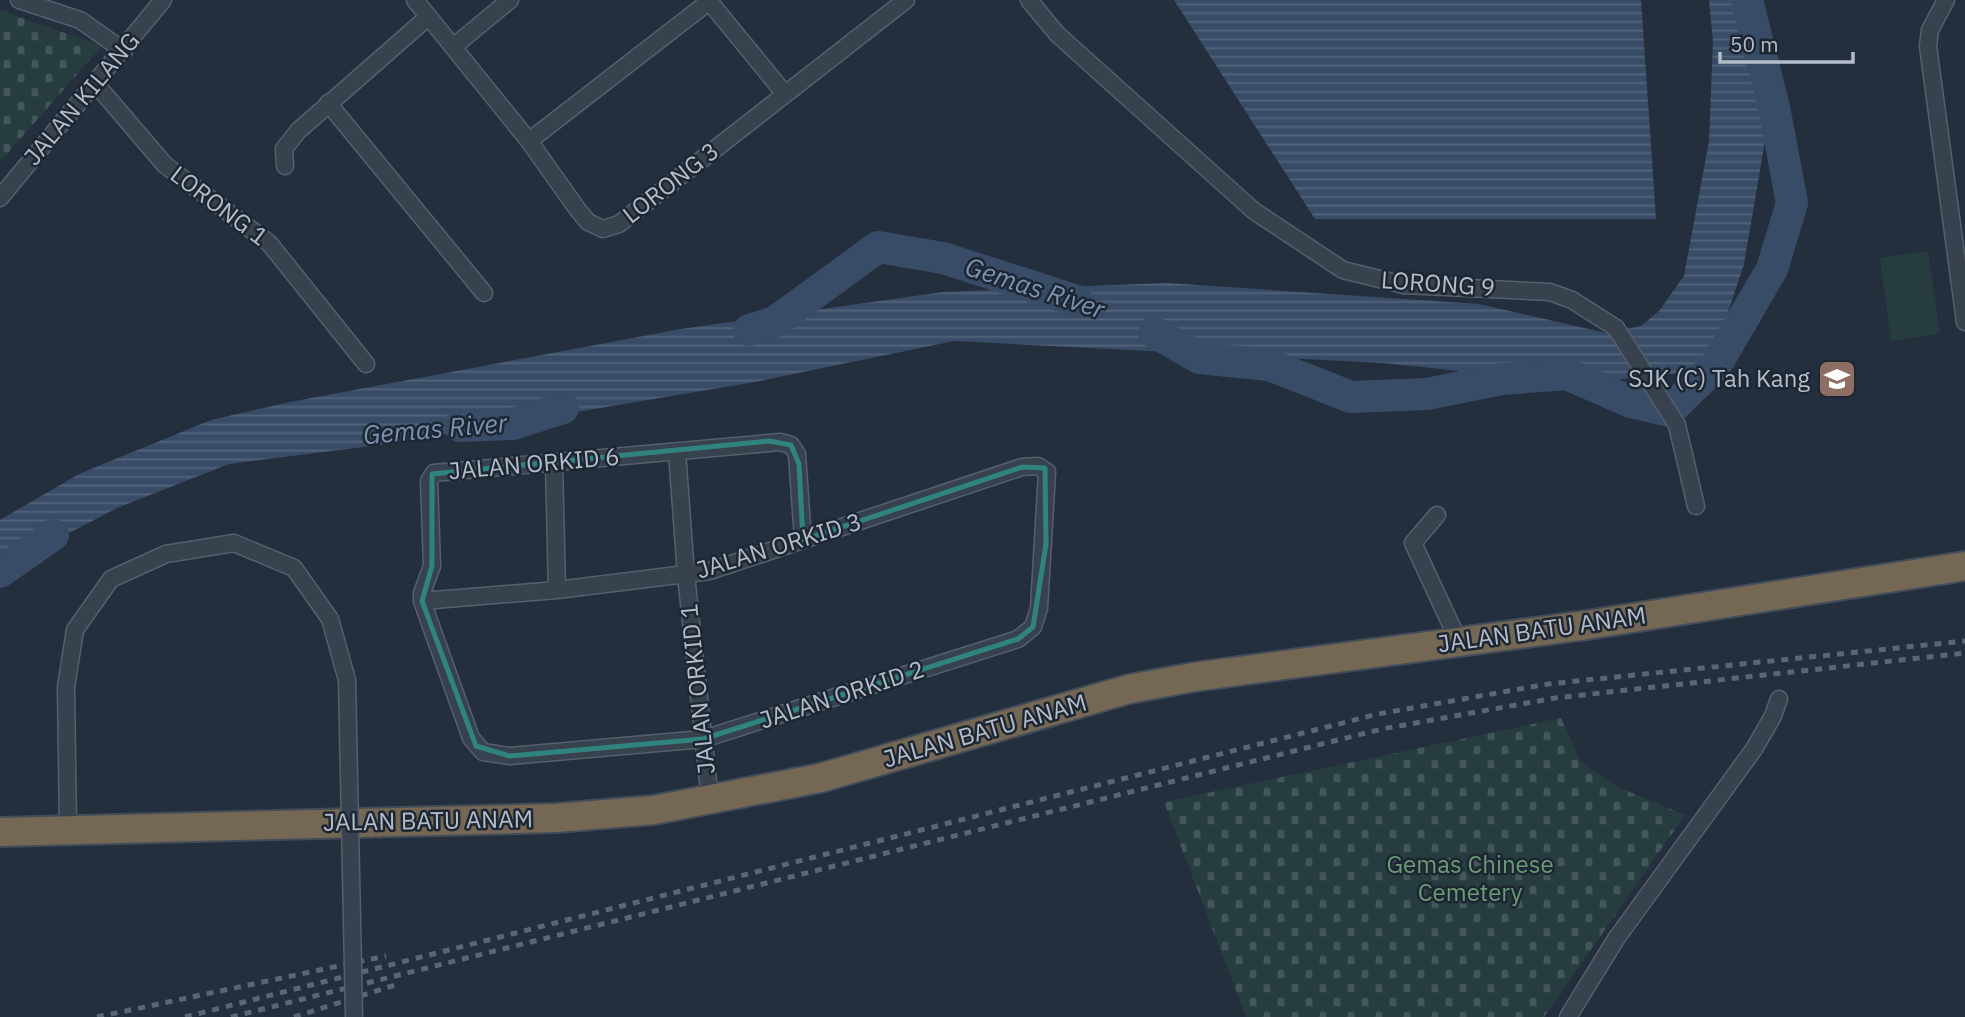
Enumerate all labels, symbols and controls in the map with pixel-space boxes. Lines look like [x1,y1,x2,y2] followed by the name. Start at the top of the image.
[1720,21,1853,65] scale bar
[16,25,146,172] street label: JALAN KILANG
[1730,30,1779,58] text: 50 m
[616,134,725,230] street label: LORONG 3
[164,158,275,252] street label: LORONG 1
[961,249,1111,326] water label: Gemas River
[1380,263,1496,303] street label: LORONG 9
[1816,358,1858,400] school or university icon: SJK (C) Tah Kang
[1628,362,1810,394] place label: SJK (C) Tah Kang
[362,405,510,451] water label: Gemas River
[447,440,621,486] street label: JALAN ORKID 6
[692,505,865,585] street label: JALAN ORKID 3
[1436,599,1648,659] street label: JALAN BATU ANAM
[672,602,722,776] street label: JALAN ORKID 1
[755,652,928,736] street label: JALAN ORKID 2
[879,686,1090,774] street label: JALAN BATU ANAM
[323,802,533,838] street label: JALAN BATU ANAM
[1386,848,1554,908] park label: Gemas Chinese Cemetery

